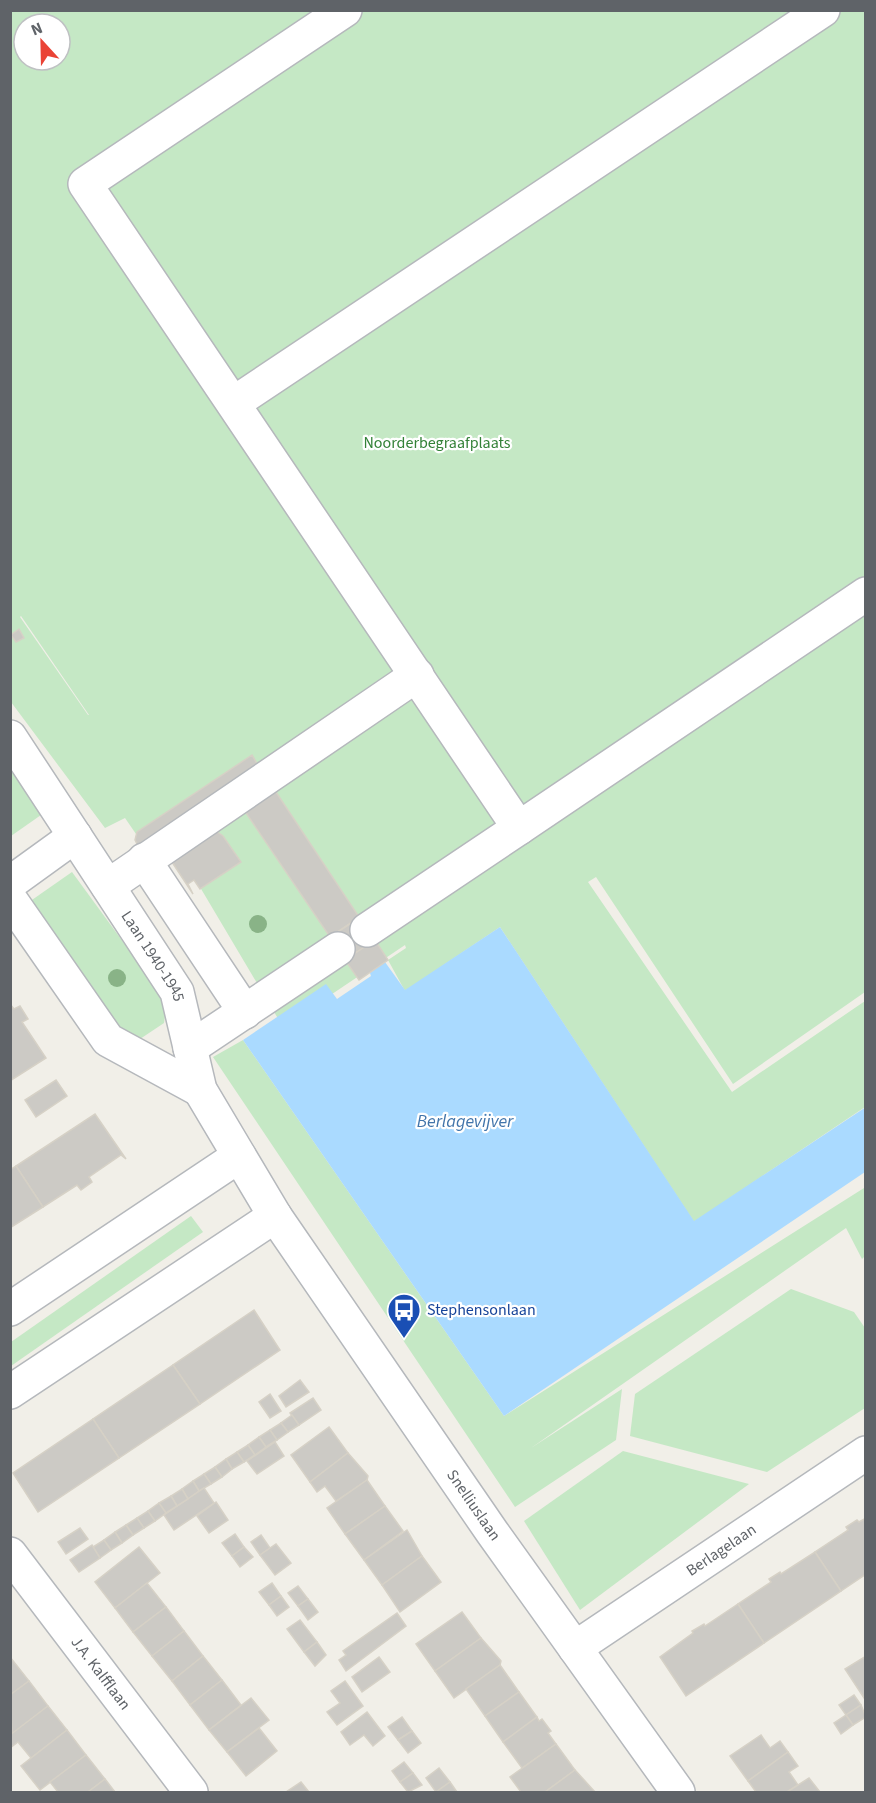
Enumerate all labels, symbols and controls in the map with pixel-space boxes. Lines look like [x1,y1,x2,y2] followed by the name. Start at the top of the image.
[12,12,72,72] north arrow
[28,17,46,41] text: N
[364,432,511,454] park label: Noorderbegraafplaats
[116,906,190,1004] street label: Laan 1940-1945
[417,1109,514,1134] water label: Berlagevijver
[386,1292,422,1339] bus stop icon: Stephensonlaan
[427,1299,536,1321] place label: Stephensonlaan
[441,1465,506,1545] street label: Snelliuslaan
[682,1519,761,1581] street label: Berlagelaan
[66,1632,136,1715] street label: J.A. Kalfflaan

